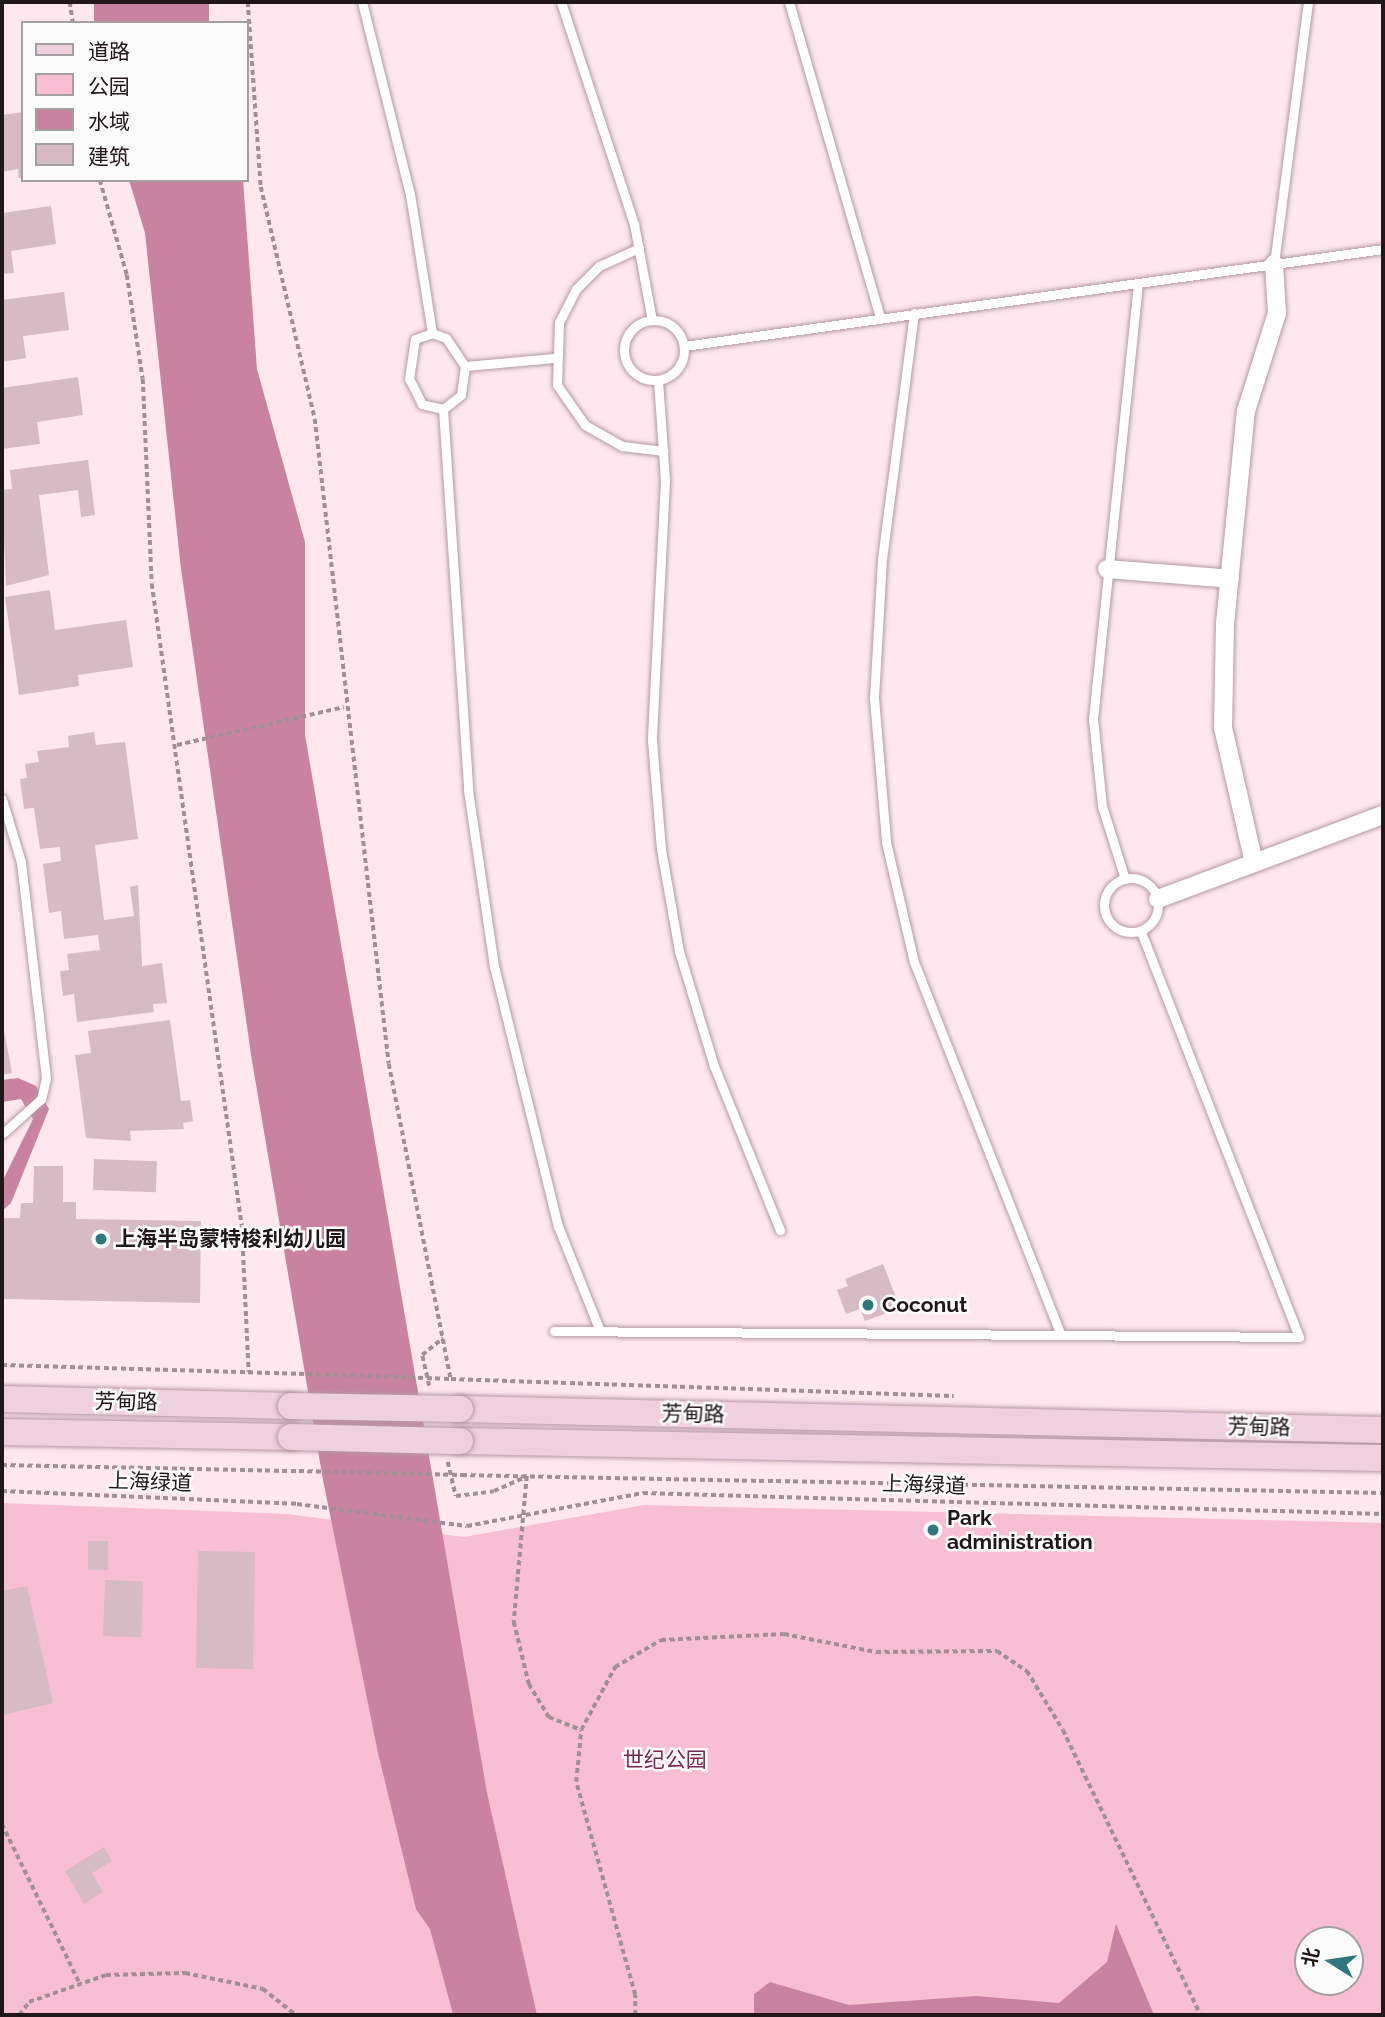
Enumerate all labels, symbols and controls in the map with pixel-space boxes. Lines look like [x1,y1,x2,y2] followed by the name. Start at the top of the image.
[21,21,248,182] legend
[88,39,130,64] text: 道路
[88,74,130,99] text: 公园
[88,109,130,134] text: 水域
[88,144,130,169] text: 建筑
[115,1226,346,1252] place label: 上海半岛蒙特梭利幼儿园
[93,1231,109,1247] marker: 上海半岛蒙特梭利幼儿园
[882,1292,967,1318] place label: Coconut
[860,1297,876,1313] marker: Coconut
[94,1389,158,1415] street label: 芳甸路
[661,1401,725,1427] street label: 芳甸路
[1227,1414,1291,1440] street label: 芳甸路
[108,1468,192,1496] street label: 上海绿道
[882,1471,966,1499] street label: 上海绿道
[947,1505,1093,1555] place label: Park administration
[925,1522,941,1538] marker: Park administration
[623,1747,707,1773] park label: 世纪公园
[1294,1926,1364,1996] north arrow
[1298,1945,1323,1969] text: 北

